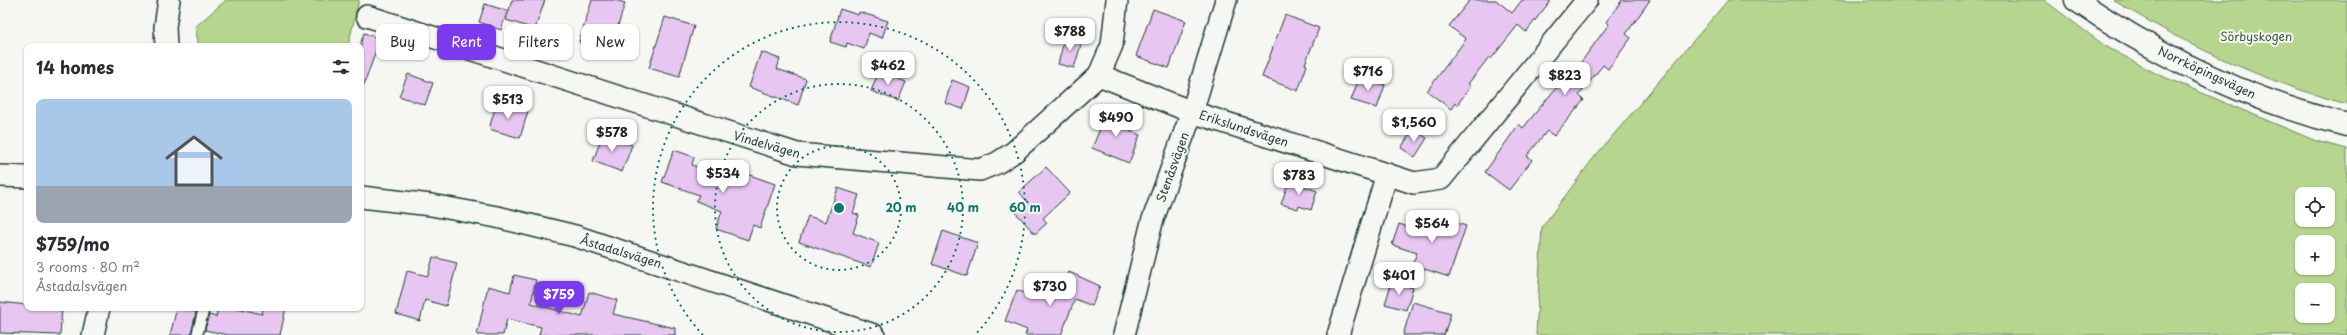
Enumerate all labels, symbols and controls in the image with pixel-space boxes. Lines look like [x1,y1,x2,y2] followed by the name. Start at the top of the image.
[1046,18,1094,52] pin: $788
[1054,21,1086,40] text: $788
[376,24,429,60] chip: Buy
[437,24,496,60] chip: Rent
[504,24,573,60] chip: Filters
[581,24,639,60] chip: New
[2220,27,2292,45] park label: Sörbyskogen
[2155,41,2259,103] street label: Norrköpingsvägen
[864,52,912,86] pin: $462
[36,54,114,80] text: 14 homes
[871,55,905,74] text: $462
[330,56,352,78] icon: filters
[1344,58,1392,92] pin: $716
[1353,61,1383,80] text: $716
[1541,62,1589,96] pin: $823
[1548,65,1582,84] text: $823
[484,86,532,120] pin: $513
[493,89,523,108] text: $513
[1092,104,1140,138] pin: $490
[1197,105,1291,151] street label: Erikslundsvägen
[1099,107,1133,126] text: $490
[1381,109,1447,143] pin: $1,560
[1392,112,1436,131] text: $1,560
[588,119,636,153] pin: $578
[596,122,628,141] text: $578
[158,125,230,197] icon: home
[731,126,803,162] street label: Vindelvägen
[1151,129,1193,205] street label: Stenåsvägen
[699,160,747,194] pin: $534
[1275,162,1323,196] pin: $783
[706,163,740,182] text: $534
[1283,165,1315,184] text: $783
[2295,187,2335,323] map controls
[2295,187,2335,227] button: locate
[885,198,917,216] text: 20 m
[947,198,979,216] text: 40 m
[1009,198,1041,216] text: 60 m
[832,201,846,215] centre of rings
[1408,210,1456,244] pin: $564
[1415,213,1449,232] text: $564
[578,230,664,272] street label: Åstadalsvägen
[36,231,109,257] text: $759/mo
[2295,235,2335,275] button: +
[36,257,140,276] text: 3 rooms · 80 m²
[1375,262,1423,296] pin: $401
[1383,265,1415,284] text: $401
[1026,273,1074,307] pin: $730
[36,276,127,295] text: Åstadalsvägen
[1033,276,1067,295] text: $730
[535,281,583,315] pin: $759
[2295,283,2335,323] button: −
[543,284,575,303] text: $759

